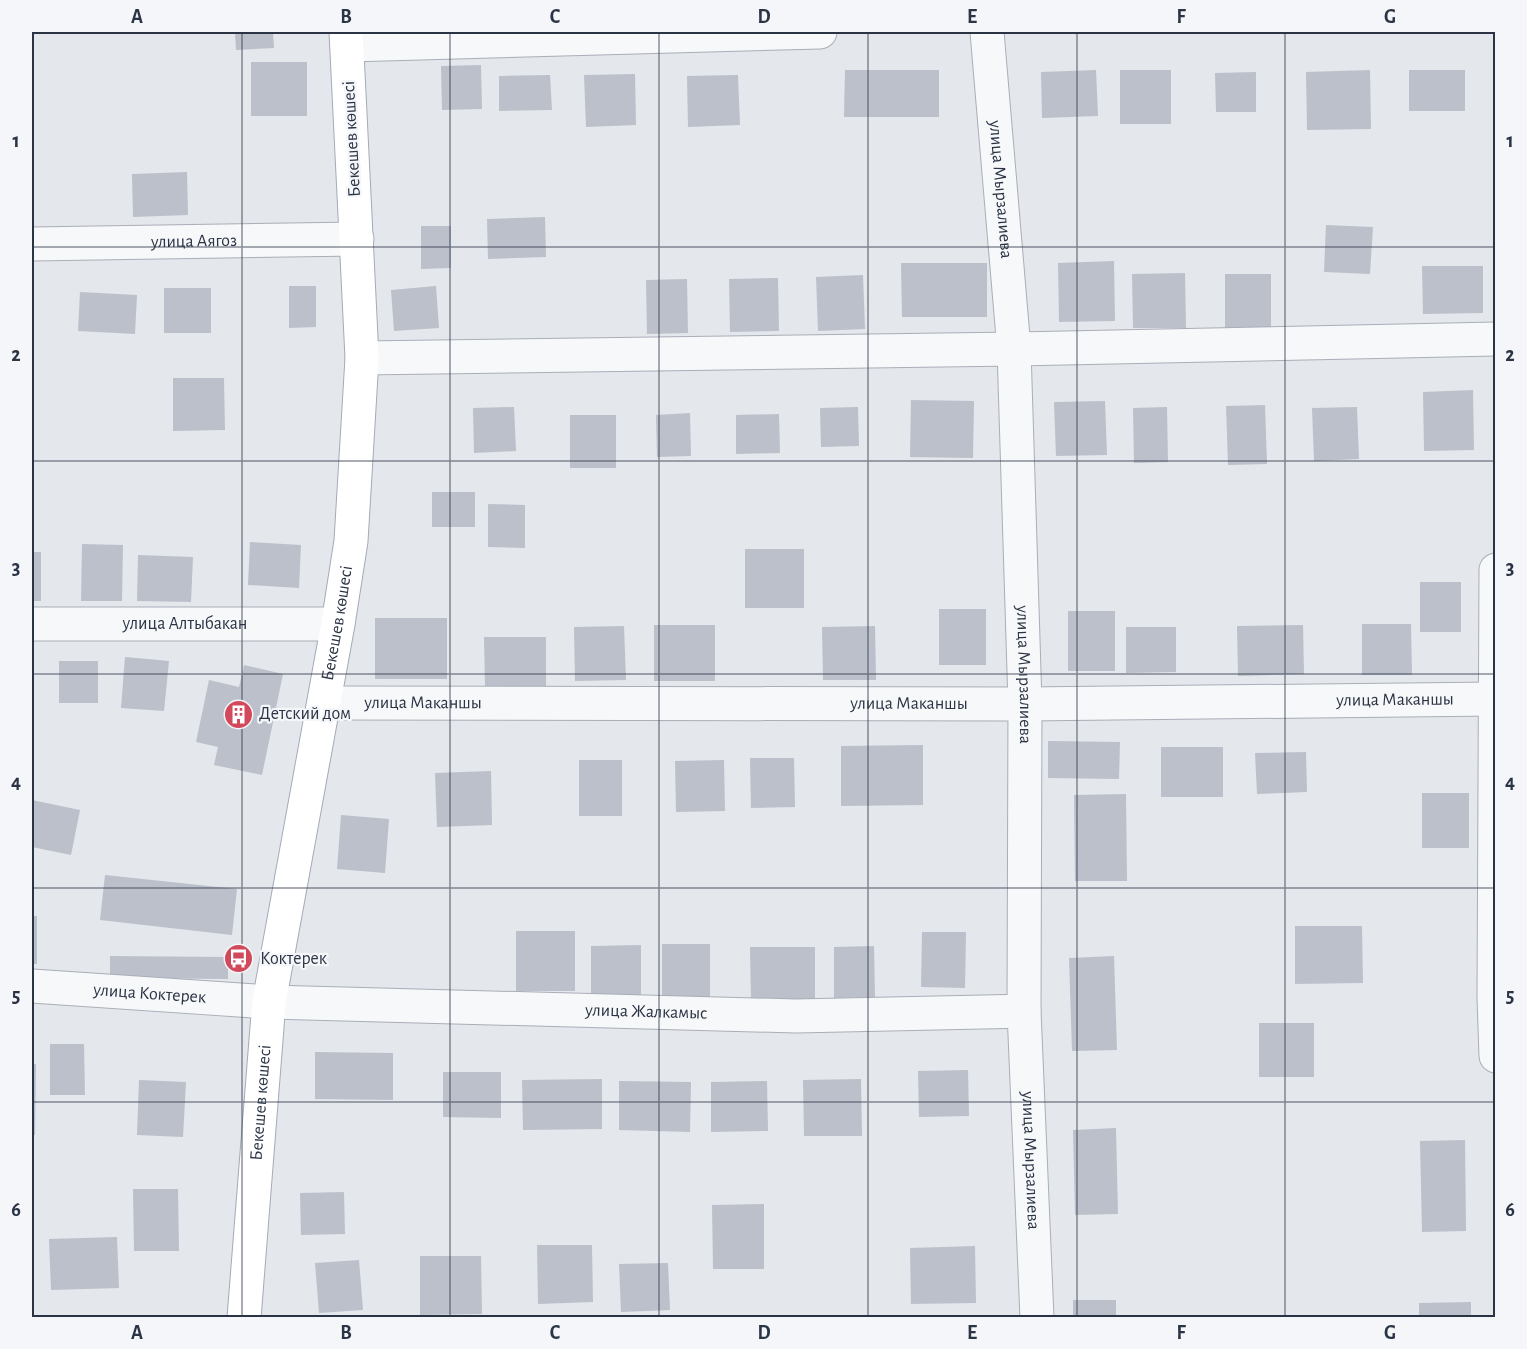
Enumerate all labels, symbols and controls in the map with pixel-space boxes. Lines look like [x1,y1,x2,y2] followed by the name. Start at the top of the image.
[131,7,143,27] text: A
[340,7,352,27] text: B
[550,7,561,27] text: C
[757,7,771,27] text: D
[967,7,977,27] text: E
[1176,7,1186,27] text: F
[1384,7,1396,27] text: G
[340,80,364,198] street label: Бекешев көшесі
[985,119,1015,259] street label: улица Мырзалиева
[12,131,20,151] text: 1
[1506,131,1514,151] text: 1
[150,232,237,251] street label: улица Аягоз
[11,345,21,365] text: 2
[1505,345,1515,365] text: 2
[12,558,20,578] text: 3
[1506,558,1514,578] text: 3
[319,564,356,682] street label: Бекешев көшесі
[1013,604,1034,744] street label: улица Мырзалиева
[122,614,247,633] street label: улица Алтыбакан
[1335,690,1454,710] street label: улица Маканшы
[363,694,482,712] street label: улица Маканшы
[849,695,968,713] street label: улица Маканшы
[222,698,254,730] building icon: Детский дом
[259,705,351,723] place label: Детский дом
[11,772,21,792] text: 4
[1505,772,1515,792] text: 4
[223,943,255,975] bus stop icon: Коктерек
[260,950,328,968] place label: Коктерек
[92,981,207,1007] street label: улица Коктерек
[12,986,20,1006] text: 5
[1506,986,1514,1006] text: 5
[584,1001,708,1023] street label: улица Жалкамыс
[247,1044,275,1161] street label: Бекешев көшесі
[1018,1090,1042,1230] street label: улица Мырзалиева
[11,1200,21,1220] text: 6
[1505,1200,1515,1220] text: 6
[131,1323,143,1343] text: A
[340,1323,352,1343] text: B
[550,1323,561,1343] text: C
[757,1323,771,1343] text: D
[967,1323,977,1343] text: E
[1176,1323,1186,1343] text: F
[1384,1323,1396,1343] text: G

